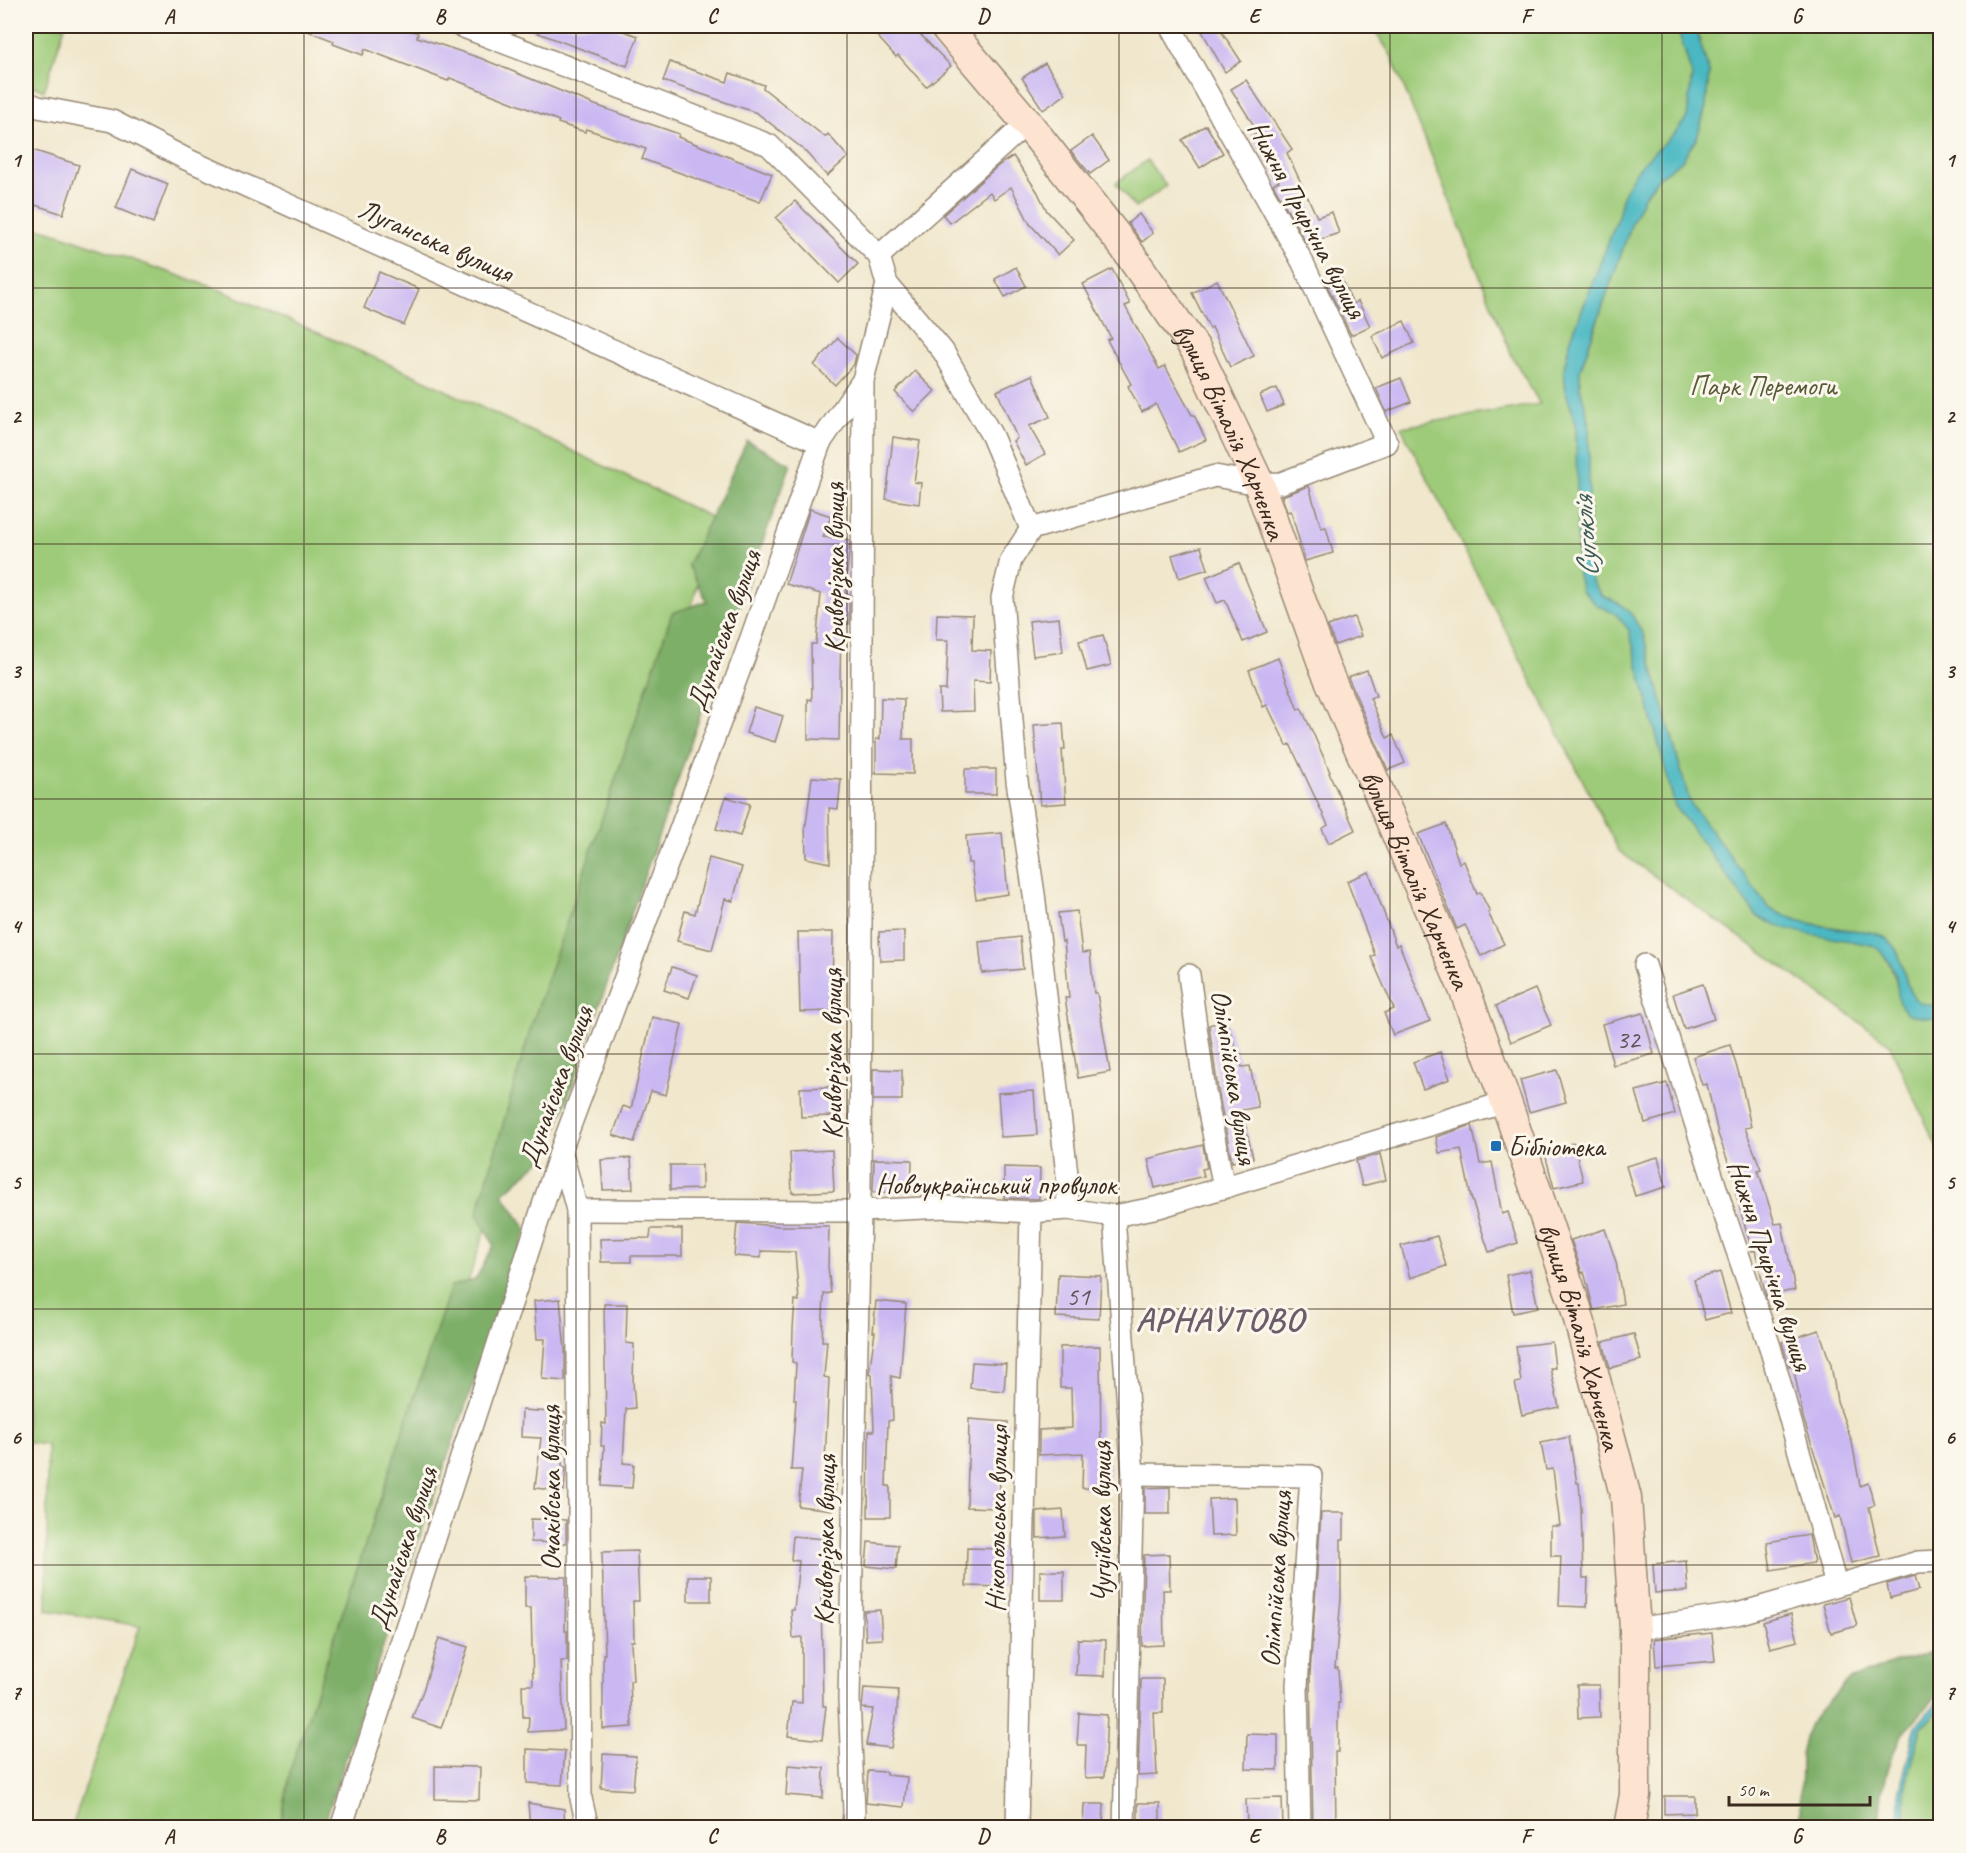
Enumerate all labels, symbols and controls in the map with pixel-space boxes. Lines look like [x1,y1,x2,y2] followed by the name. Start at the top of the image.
[164,4,176,29] text: A
[435,4,447,29] text: B
[707,4,719,29] text: C
[977,4,991,29] text: D
[1249,4,1263,29] text: E
[1521,4,1535,29] text: F
[1792,4,1805,29] text: G
[1241,114,1375,325] street label: Нижня Прирічна вулиця
[12,148,23,173] text: 1
[1946,148,1957,173] text: 1
[353,191,521,291] street label: Луганська вулиця
[1164,316,1295,546] street label: вулиця Віталія Харченка
[1689,368,1838,403] park label: Парк Перемоги
[12,404,23,429] text: 2
[1946,404,1957,429] text: 2
[817,482,853,653] street label: Криворізька вулиця
[1563,491,1607,579] water label: Сугоклія
[678,544,769,715] street label: Дунайська вулиця
[12,659,23,684] text: 3
[1946,659,1957,684] text: 3
[1353,765,1480,996] street label: вулиця Віталія Харченка
[12,914,24,939] text: 4
[1946,914,1958,939] text: 4
[815,968,851,1139] street label: Криворізька вулиця
[1203,987,1266,1168] street label: Олімпійська вулиця
[510,1000,601,1171] street label: Дунайська вулиця
[1616,1023,1642,1056] house number: 32
[1508,1129,1607,1164] place label: Бібліотека
[1489,1139,1503,1153] marker: Бібліотека
[1720,1155,1821,1376] street label: Нижня Прирічна вулиця
[876,1167,1119,1202] street label: Новоукраїнський провулок
[12,1170,23,1195] text: 5
[1946,1170,1957,1195] text: 5
[1530,1218,1630,1455] street label: вулиця Віталія Харченка
[1066,1280,1091,1313] house number: 51
[1136,1297,1308,1340] district label: АРНАУТОВО
[533,1404,568,1571] street label: Очаківська вулиця
[977,1423,1016,1613] street label: Нікопольська вулиця
[11,1425,22,1450] text: 6
[1945,1425,1956,1450] text: 6
[1084,1440,1119,1603] street label: Чугуївська вулиця
[806,1454,845,1626] street label: Криворізька вулиця
[360,1462,445,1634] street label: Дунайська вулиця
[1252,1489,1299,1668] street label: Олімпійська вулиця
[12,1680,23,1705] text: 7
[1946,1680,1957,1705] text: 7
[1729,1769,1870,1807] scale bar
[1738,1779,1771,1801] text: 50 m
[164,1824,176,1849] text: A
[435,1824,447,1849] text: B
[707,1824,719,1849] text: C
[977,1824,991,1849] text: D
[1249,1824,1263,1849] text: E
[1521,1824,1535,1849] text: F
[1792,1824,1805,1849] text: G

